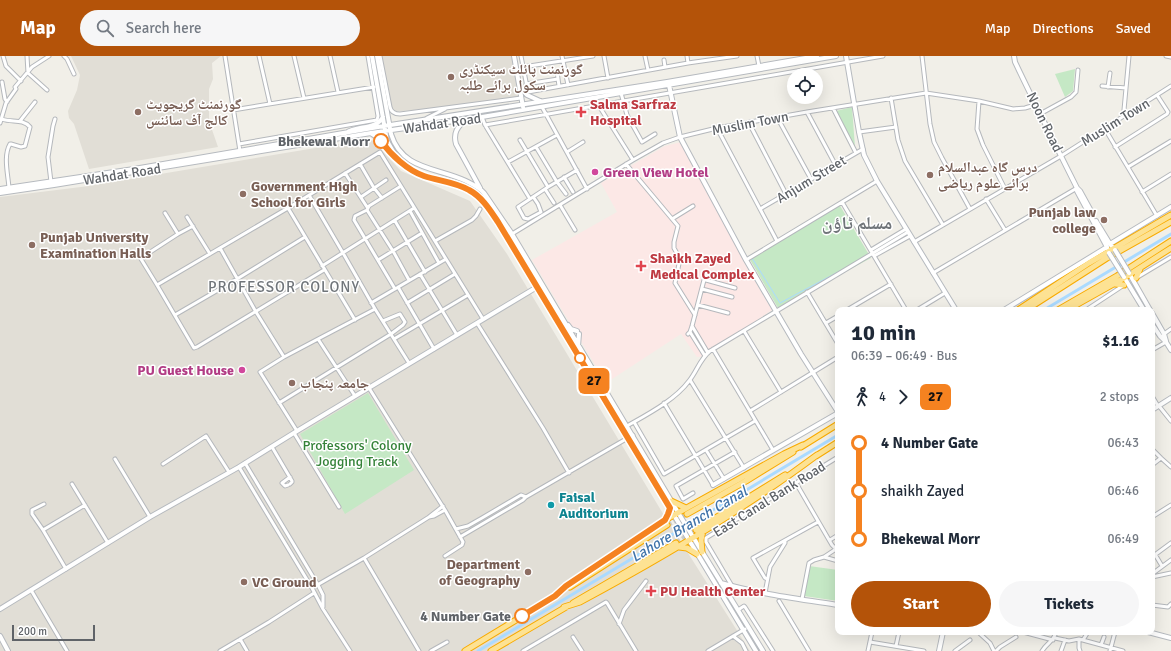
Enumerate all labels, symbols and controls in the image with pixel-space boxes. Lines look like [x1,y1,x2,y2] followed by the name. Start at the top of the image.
[80,10,360,46] search box
[20,16,56,40] text: Map
[94,17,116,39] icon: search
[126,19,201,37] text: Search here
[985,20,1011,37] text: Map
[1033,20,1094,37] text: Directions
[1116,20,1151,37] text: Saved
[459,61,583,94] place label: گورنمنٹ پائلٹ سیکنڈری سکول برائے طلبہ
[787,68,823,104] map controls
[787,68,823,104] button: locate
[446,72,456,82] marker: گورنمنٹ پائلٹ سیکنڈری سکول برائے طلبہ
[1023,89,1066,155] street label: Noon Road
[1078,95,1153,150] street label: Muslim Town
[146,96,242,129] place label: گورنمنٹ گریجویٹ کالج آف سائنس
[590,96,676,129] place label: Salma Sarfraz Hospital
[575,106,587,118] marker: Salma Sarfraz Hospital
[133,107,143,117] marker: گورنمنٹ گریجویٹ کالج آف سائنس
[710,108,790,139] street label: Muslim Town
[402,110,482,137] street label: Wahdat Road
[278,133,370,150] place label: Bhekewal Morr
[373,133,389,149] marker: Bhekewal Morr
[773,152,849,207] street label: Anjum Street
[938,159,1037,193] place label: درس گاہ عبدالسلام برائے علوم ریاضی
[82,160,162,189] street label: Wahdat Road
[603,164,709,181] place label: Green View Hotel
[590,167,600,177] marker: Green View Hotel
[925,170,935,180] marker: درس گاہ عبدالسلام برائے علوم ریاضی
[251,178,358,211] place label: Government High School for Girls
[238,189,248,199] marker: Government High School for Girls
[1028,204,1096,237] place label: Punjab law college
[822,212,892,235] district label: مسلم ٹاؤن
[1099,215,1109,225] marker: Punjab law college
[40,229,151,262] place label: Punjab University Examination Halls
[27,240,37,250] marker: Punjab University Examination Halls
[650,250,754,283] place label: Shaikh Zayed Medical Complex
[635,260,647,272] marker: Shaikh Zayed Medical Complex
[208,278,360,296] district label: PROFESSOR COLONY
[851,319,916,346] text: 10 min
[1102,332,1139,350] text: $1.16
[851,348,957,364] text: 06:39 – 06:49 · Bus
[574,352,586,364] unlabelled marker
[137,362,234,379] place label: PU Guest House
[237,365,247,375] marker: PU Guest House
[576,368,612,394] line badge: 27
[586,372,602,389] text: 27
[300,375,369,392] place label: جامعہ پنجاب
[287,378,297,388] marker: جامعہ پنجاب
[851,386,873,408] icon: walk
[892,386,914,408] icon: forward
[928,388,943,405] text: 27
[879,389,886,405] text: 4
[1100,389,1139,405] text: 2 stops
[881,434,978,452] text: 4 Number Gate
[1107,435,1139,451] text: 06:43
[303,437,412,470] park label: Professors' Colony Jogging Track
[710,458,829,541] street label: East Canal Bank Road
[628,481,752,566] water label: Lahore Branch Canal
[881,482,964,500] text: shaikh Zayed
[1107,483,1139,499] text: 06:46
[559,489,629,522] place label: Faisal Auditorium
[546,500,556,510] marker: Faisal Auditorium
[881,530,980,548] text: Bhekewal Morr
[1107,531,1139,547] text: 06:49
[439,556,521,589] place label: Department of Geography
[523,567,533,577] marker: Department of Geography
[252,574,317,591] place label: VC Ground
[239,577,249,587] marker: VC Ground
[851,581,991,627] button: Start
[999,581,1139,627] button: Tickets
[660,583,766,600] place label: PU Health Center
[645,585,657,597] marker: PU Health Center
[420,608,511,625] place label: 4 Number Gate
[514,608,530,624] marker: 4 Number Gate
[12,623,95,642] scale bar
[18,625,47,638] text: 200 m

